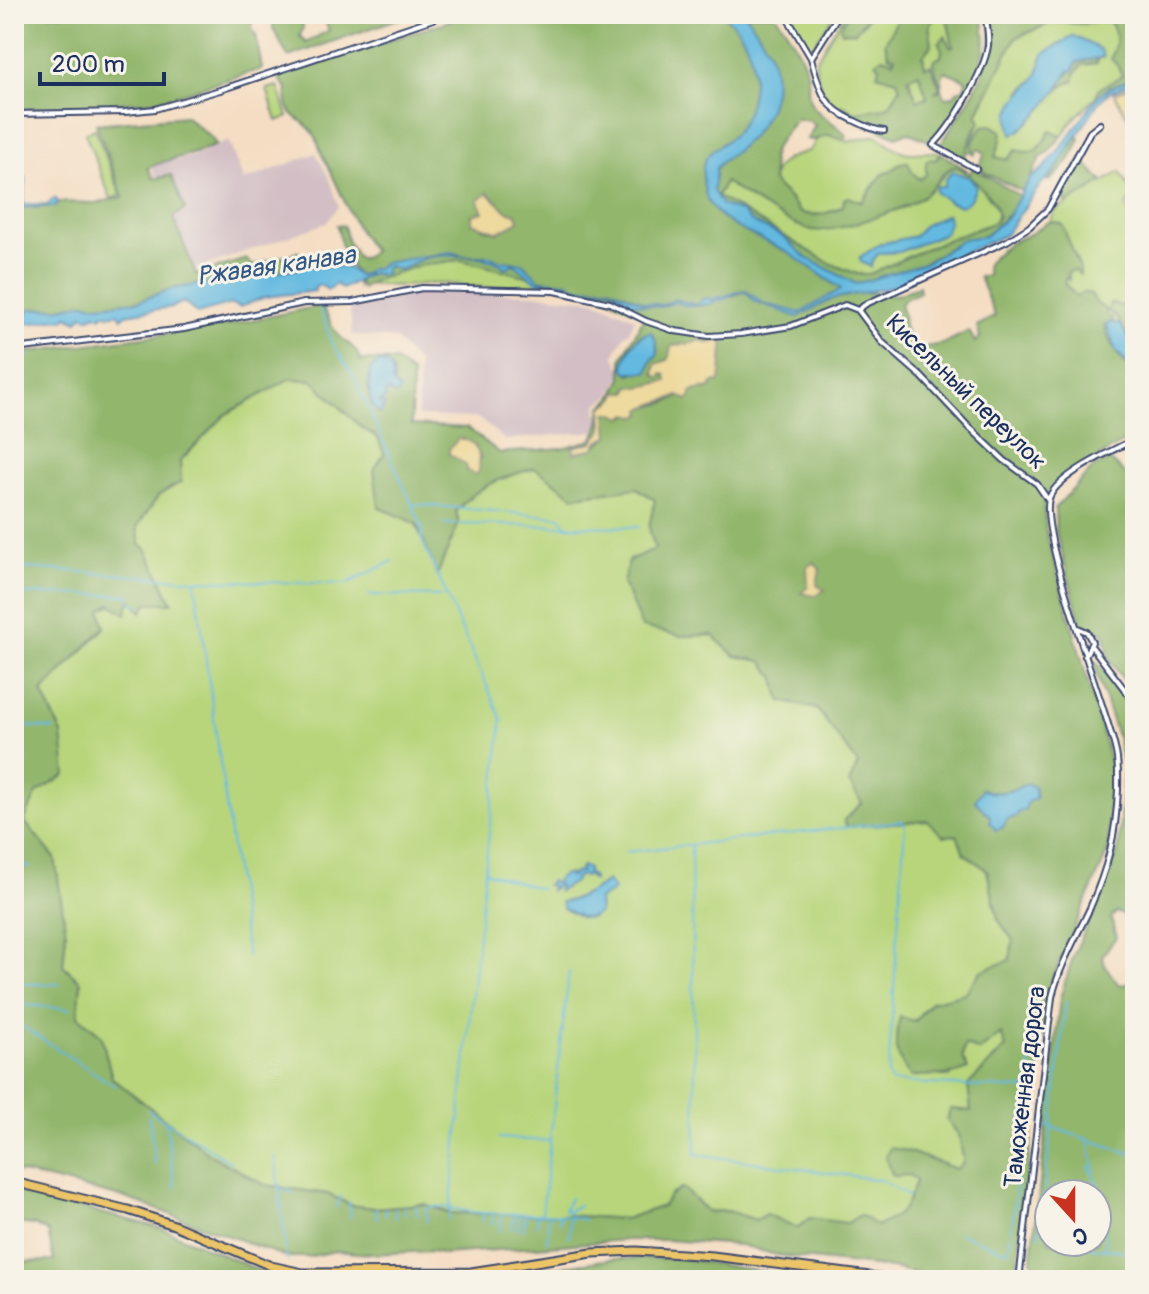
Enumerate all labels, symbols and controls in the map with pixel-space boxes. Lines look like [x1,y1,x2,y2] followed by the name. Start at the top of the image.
[40,36,164,86] scale bar
[52,50,125,79] text: 200 m
[195,239,359,293] water label: Ржавая канава
[880,308,1052,476] street label: Кисельный переулок
[998,985,1052,1189] street label: Таможенная дорога
[1033,1178,1113,1258] north arrow
[1068,1220,1091,1251] text: С

